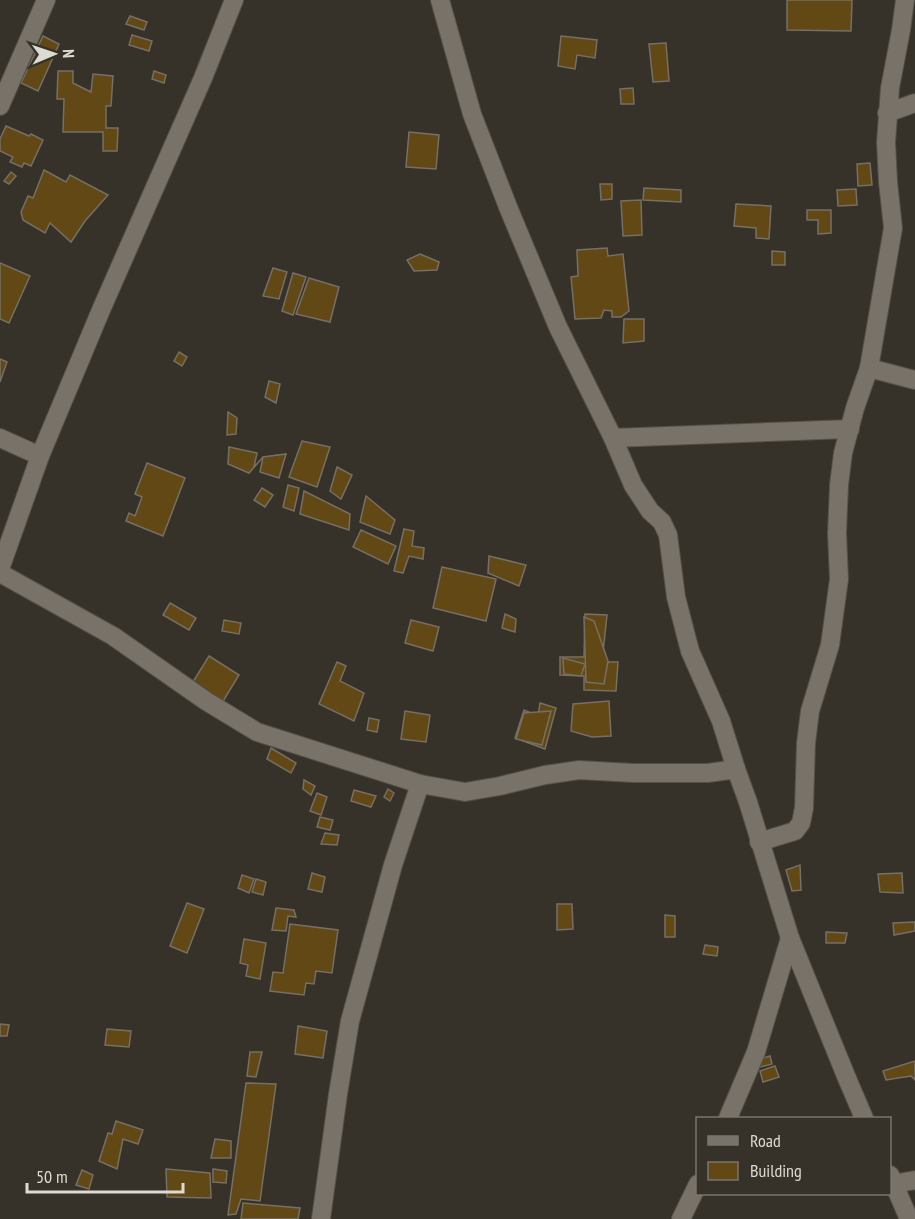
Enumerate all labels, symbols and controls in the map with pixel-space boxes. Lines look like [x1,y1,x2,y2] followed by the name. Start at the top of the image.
[24,24,84,84] north arrow
[59,49,79,58] text: N
[696,1117,891,1195] legend
[750,1129,781,1152] text: Road
[27,1156,183,1194] scale bar
[750,1159,802,1182] text: Building
[36,1165,68,1188] text: 50 m

